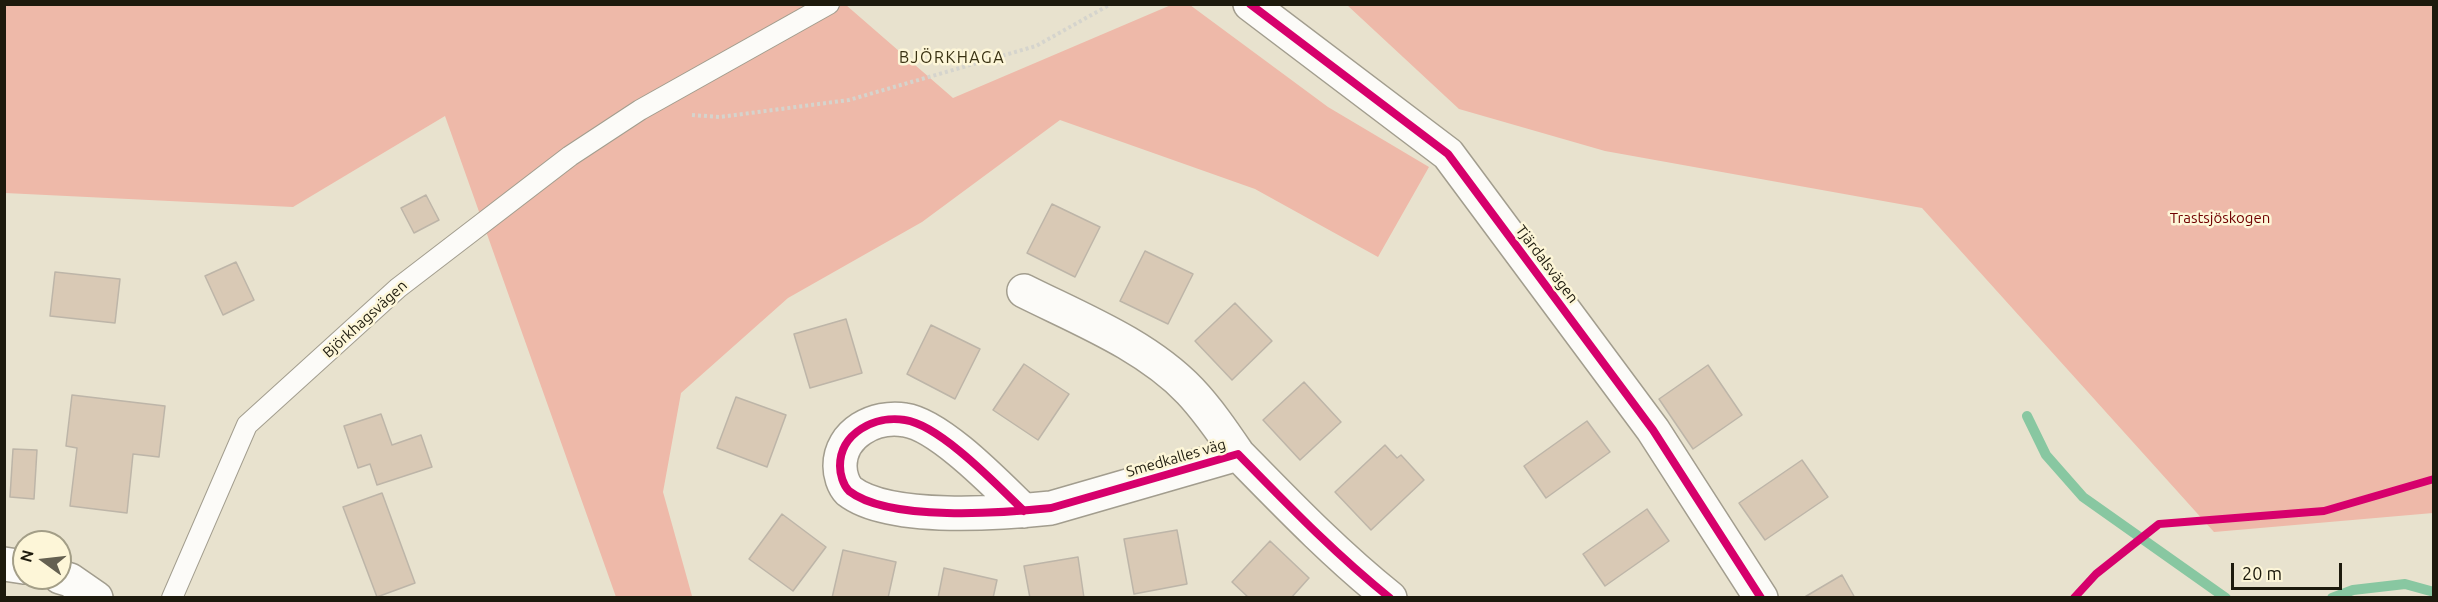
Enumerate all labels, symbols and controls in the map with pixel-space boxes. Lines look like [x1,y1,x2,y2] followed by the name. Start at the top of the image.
[899,48,1005,68] district label: BJÖRKHAGA
[2170,209,2270,227] park label: Trastsjöskogen
[1512,222,1582,306] street label: Tjärdalsvägen
[319,276,411,362] street label: Björkhagsvägen
[1124,435,1228,481] street label: Smedkalles väg
[12,530,72,590] north arrow
[16,548,37,564] text: N
[2234,551,2345,589] scale bar
[2242,563,2282,583] text: 20 m

